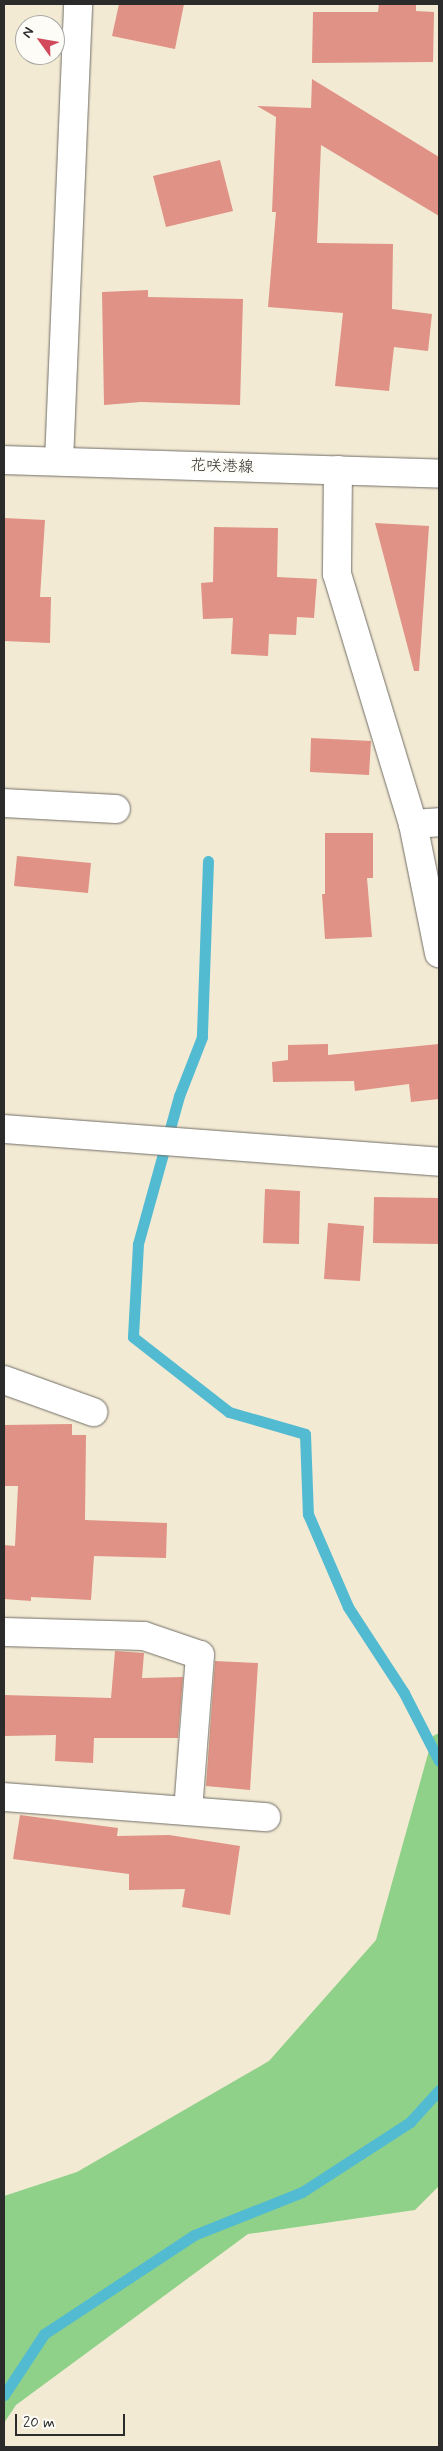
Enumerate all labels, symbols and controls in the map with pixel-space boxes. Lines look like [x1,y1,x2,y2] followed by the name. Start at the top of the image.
[15,15,65,65] north arrow
[18,24,38,41] text: N
[190,456,254,478] street label: 花咲港線
[18,2404,128,2436] scale bar
[23,2413,55,2433] text: 20 m

